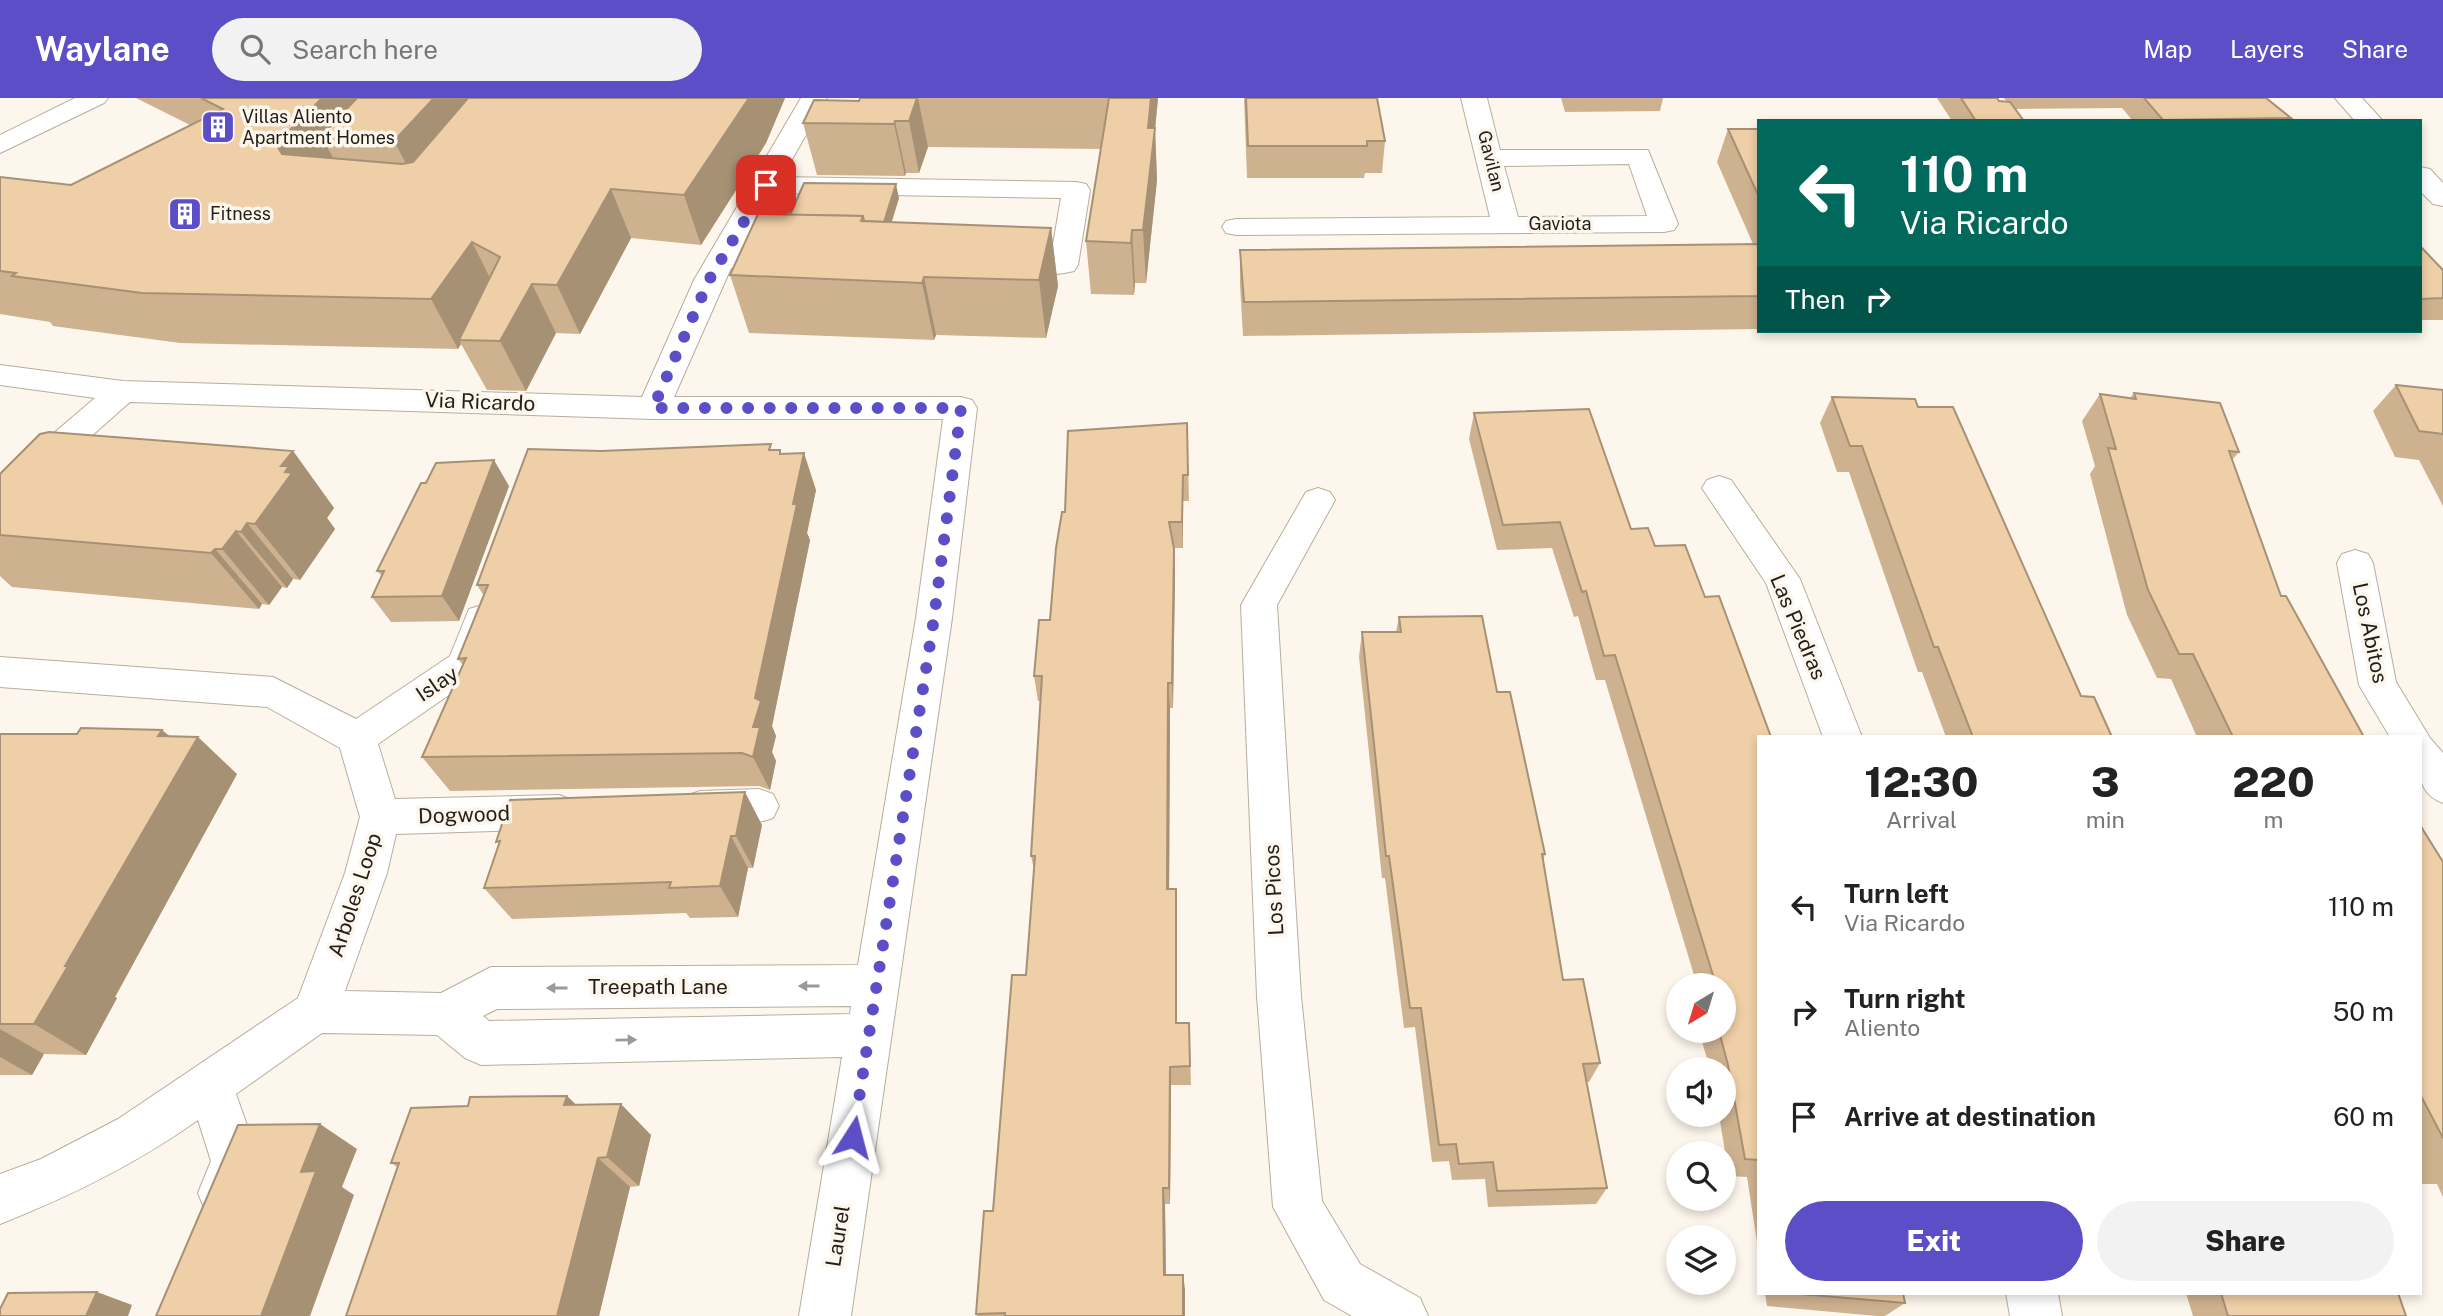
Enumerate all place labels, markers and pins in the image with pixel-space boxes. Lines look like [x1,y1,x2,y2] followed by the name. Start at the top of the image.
[242,106,395,148] place label: Villas Aliento Apartment Homes
[199,108,237,146] building icon: Villas Aliento Apartment Homes
[736,155,796,215] pin
[166,195,204,233] building icon: Fitness
[210,203,271,224] place label: Fitness

